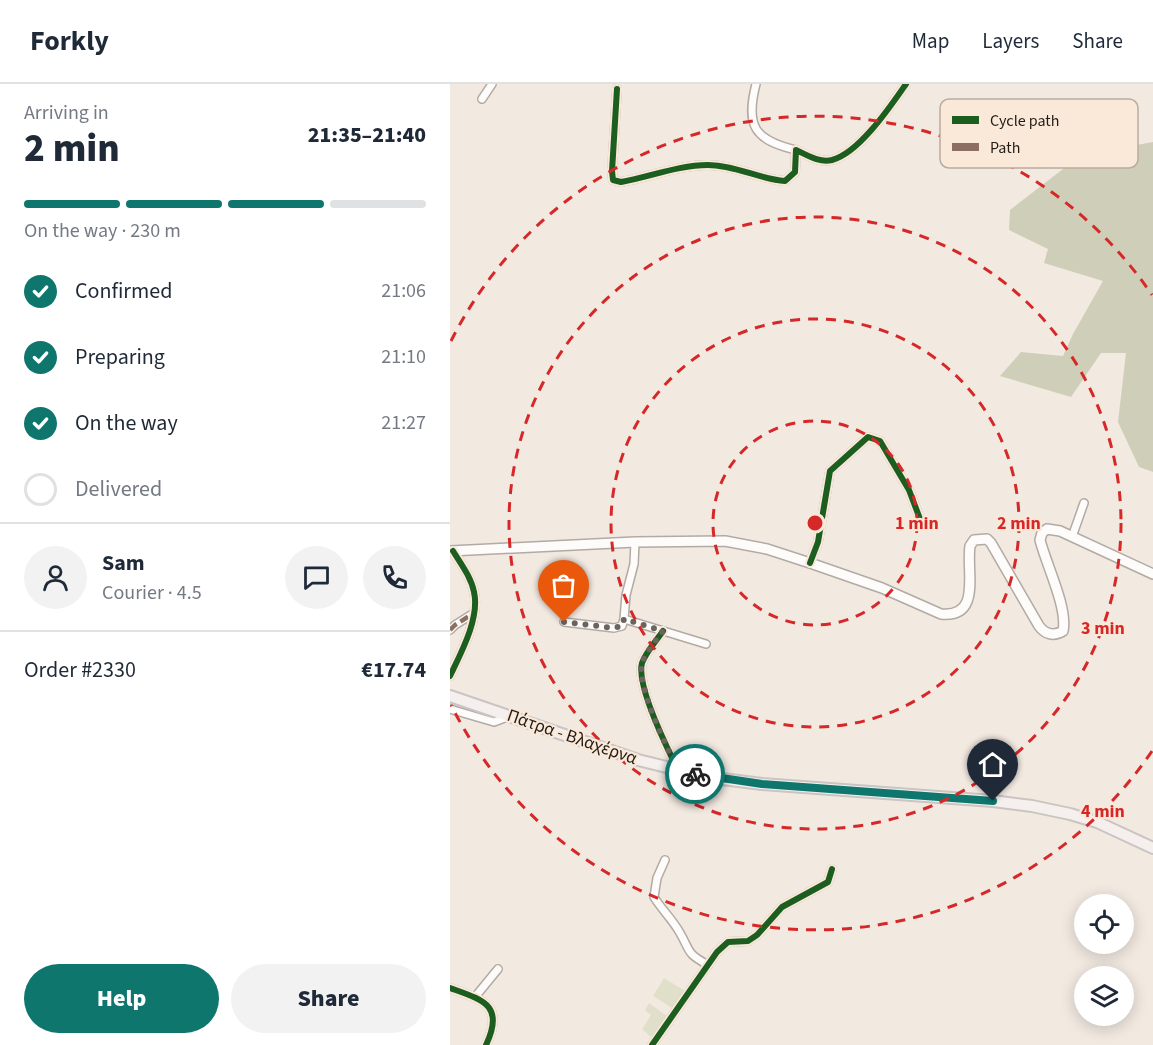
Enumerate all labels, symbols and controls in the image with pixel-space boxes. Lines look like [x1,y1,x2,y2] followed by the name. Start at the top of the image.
[30,21,109,61] text: Forkly
[912,26,949,56] text: Map
[982,26,1039,56] text: Layers
[1072,26,1123,56] text: Share
[24,99,109,127] text: Arriving in
[940,99,1138,168] legend
[990,110,1059,132] text: Cycle path
[308,119,426,151] text: 21:35–21:40
[24,121,120,177] text: 2 min
[990,137,1020,159] text: Path
[24,217,181,245] text: On the way · 230 m
[24,275,57,308] icon: check
[75,275,172,307] text: Confirmed
[381,277,426,305] text: 21:06
[24,341,57,374] icon: check
[75,341,165,373] text: Preparing
[381,343,426,371] text: 21:10
[24,407,57,440] icon: check
[75,407,178,439] text: On the way
[381,409,426,437] text: 21:27
[75,473,162,505] text: Delivered
[895,511,939,536] text: 1 min
[997,511,1041,536] text: 2 min
[805,513,825,533] centre of rings
[24,546,87,609] button: person
[285,546,348,609] button: chat
[363,546,426,609] button: phone
[102,547,145,579] text: Sam
[538,560,589,622] pin
[547,569,580,602] icon: bag
[102,579,202,607] text: Courier · 4.5
[1081,616,1125,641] text: 3 min
[24,654,136,686] text: Order #2330
[361,654,426,686] text: €17.74
[504,703,640,771] street label: Πάτρα - Βλαχέρνα
[967,739,1018,801] pin
[665,744,725,804] courier
[976,748,1009,781] icon: home
[679,758,712,791] icon: bike
[1081,799,1125,824] text: 4 min
[1074,894,1134,1026] map controls
[1074,894,1134,954] button: locate
[24,964,219,1033] button: Help
[231,964,426,1033] button: Share
[1074,966,1134,1026] button: layers

